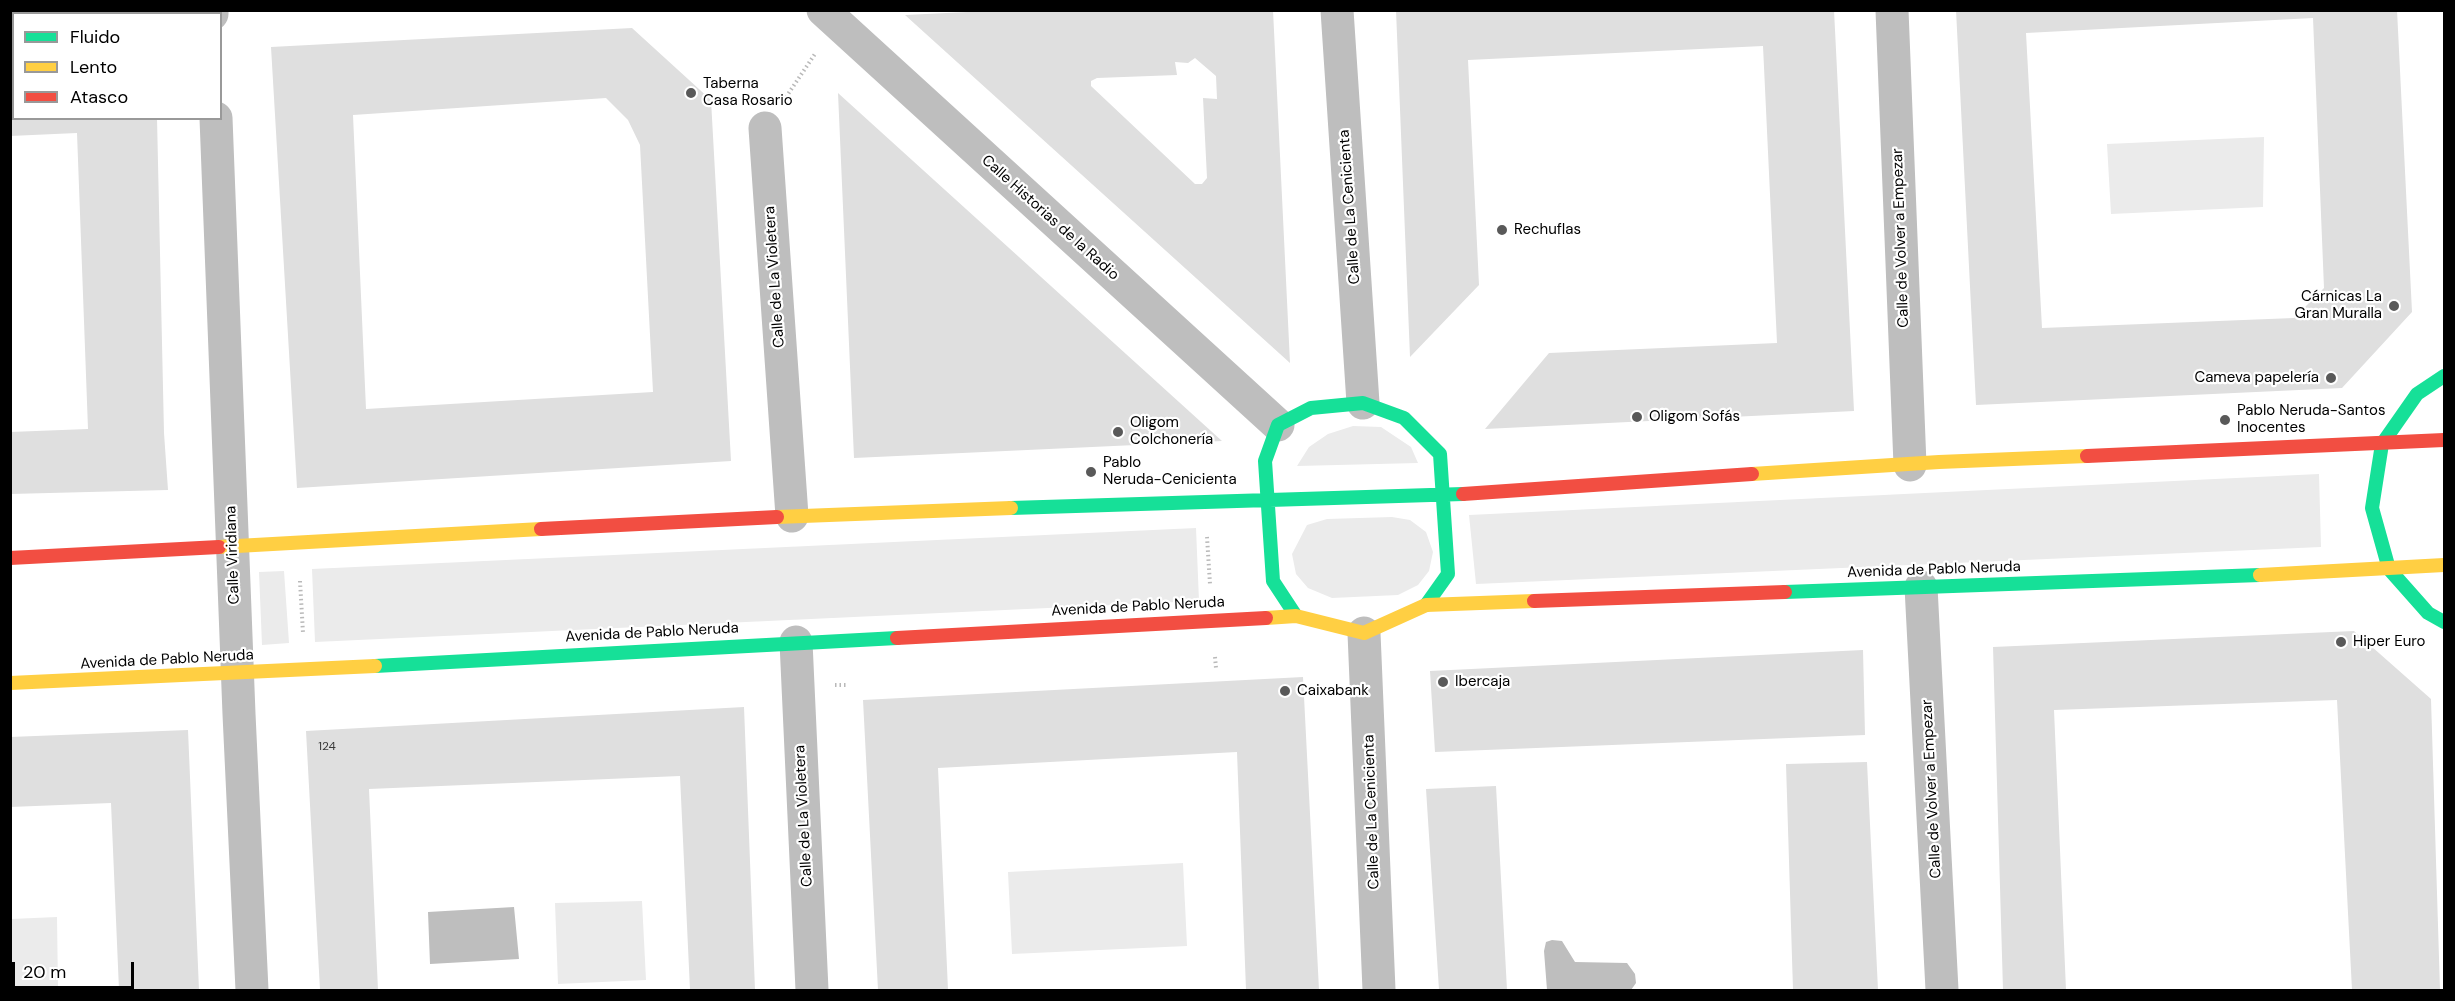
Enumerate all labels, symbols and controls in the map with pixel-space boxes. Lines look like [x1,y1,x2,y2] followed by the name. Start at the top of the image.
[12,12,222,120] legend
[70,25,120,49] text: Fluido
[70,55,117,79] text: Lento
[703,75,793,110] place label: Taberna Casa Rosario
[70,85,128,109] text: Atasco
[684,86,698,100] marker: Taberna Casa Rosario
[1336,129,1364,285] street label: Calle de La Cenicienta
[1889,148,1913,328] street label: Calle de Volver a Empezar
[978,152,1122,284] street label: Calle Historias de la Radio
[761,205,789,349] street label: Calle de La Violetera
[1514,221,1581,239] place label: Rechuflas
[1495,223,1509,237] marker: Rechuflas
[2295,288,2382,323] place label: Cárnicas La Gran Muralla
[2387,299,2401,313] marker: Cárnicas La Gran Muralla
[2194,369,2319,387] place label: Cameva papelería
[2324,371,2338,385] marker: Cameva papelería
[2237,402,2385,437] place label: Pablo Neruda-Santos Inocentes
[1649,408,1740,426] place label: Oligom Sofás
[1630,410,1644,424] marker: Oligom Sofás
[2218,413,2232,427] marker: Pablo Neruda-Santos Inocentes
[1130,414,1213,449] place label: Oligom Colchonería
[1111,425,1125,439] marker: Oligom Colchonería
[1103,454,1237,489] place label: Pablo Neruda-Cenicienta
[1084,465,1098,479] marker: Pablo Neruda-Cenicienta
[222,505,244,605] street label: Calle Viridiana
[1847,558,2021,582] street label: Avenida de Pablo Neruda
[1051,593,1225,621] street label: Avenida de Pablo Neruda
[565,619,739,647] street label: Avenida de Pablo Neruda
[2353,633,2425,651] place label: Hiper Euro
[2334,635,2348,649] marker: Hiper Euro
[80,646,254,674] street label: Avenida de Pablo Neruda
[1455,673,1510,691] place label: Ibercaja
[1436,675,1450,689] marker: Ibercaja
[1297,682,1369,700] place label: Caixabank
[1278,684,1292,698] marker: Caixabank
[1918,699,1946,879] street label: Calle de Volver a Empezar
[1360,734,1384,890] street label: Calle de La Cenicienta
[318,740,336,754] house number: 124
[791,745,817,887] street label: Calle de La Violetera
[15,950,136,988] scale bar
[23,960,66,984] text: 20 m

